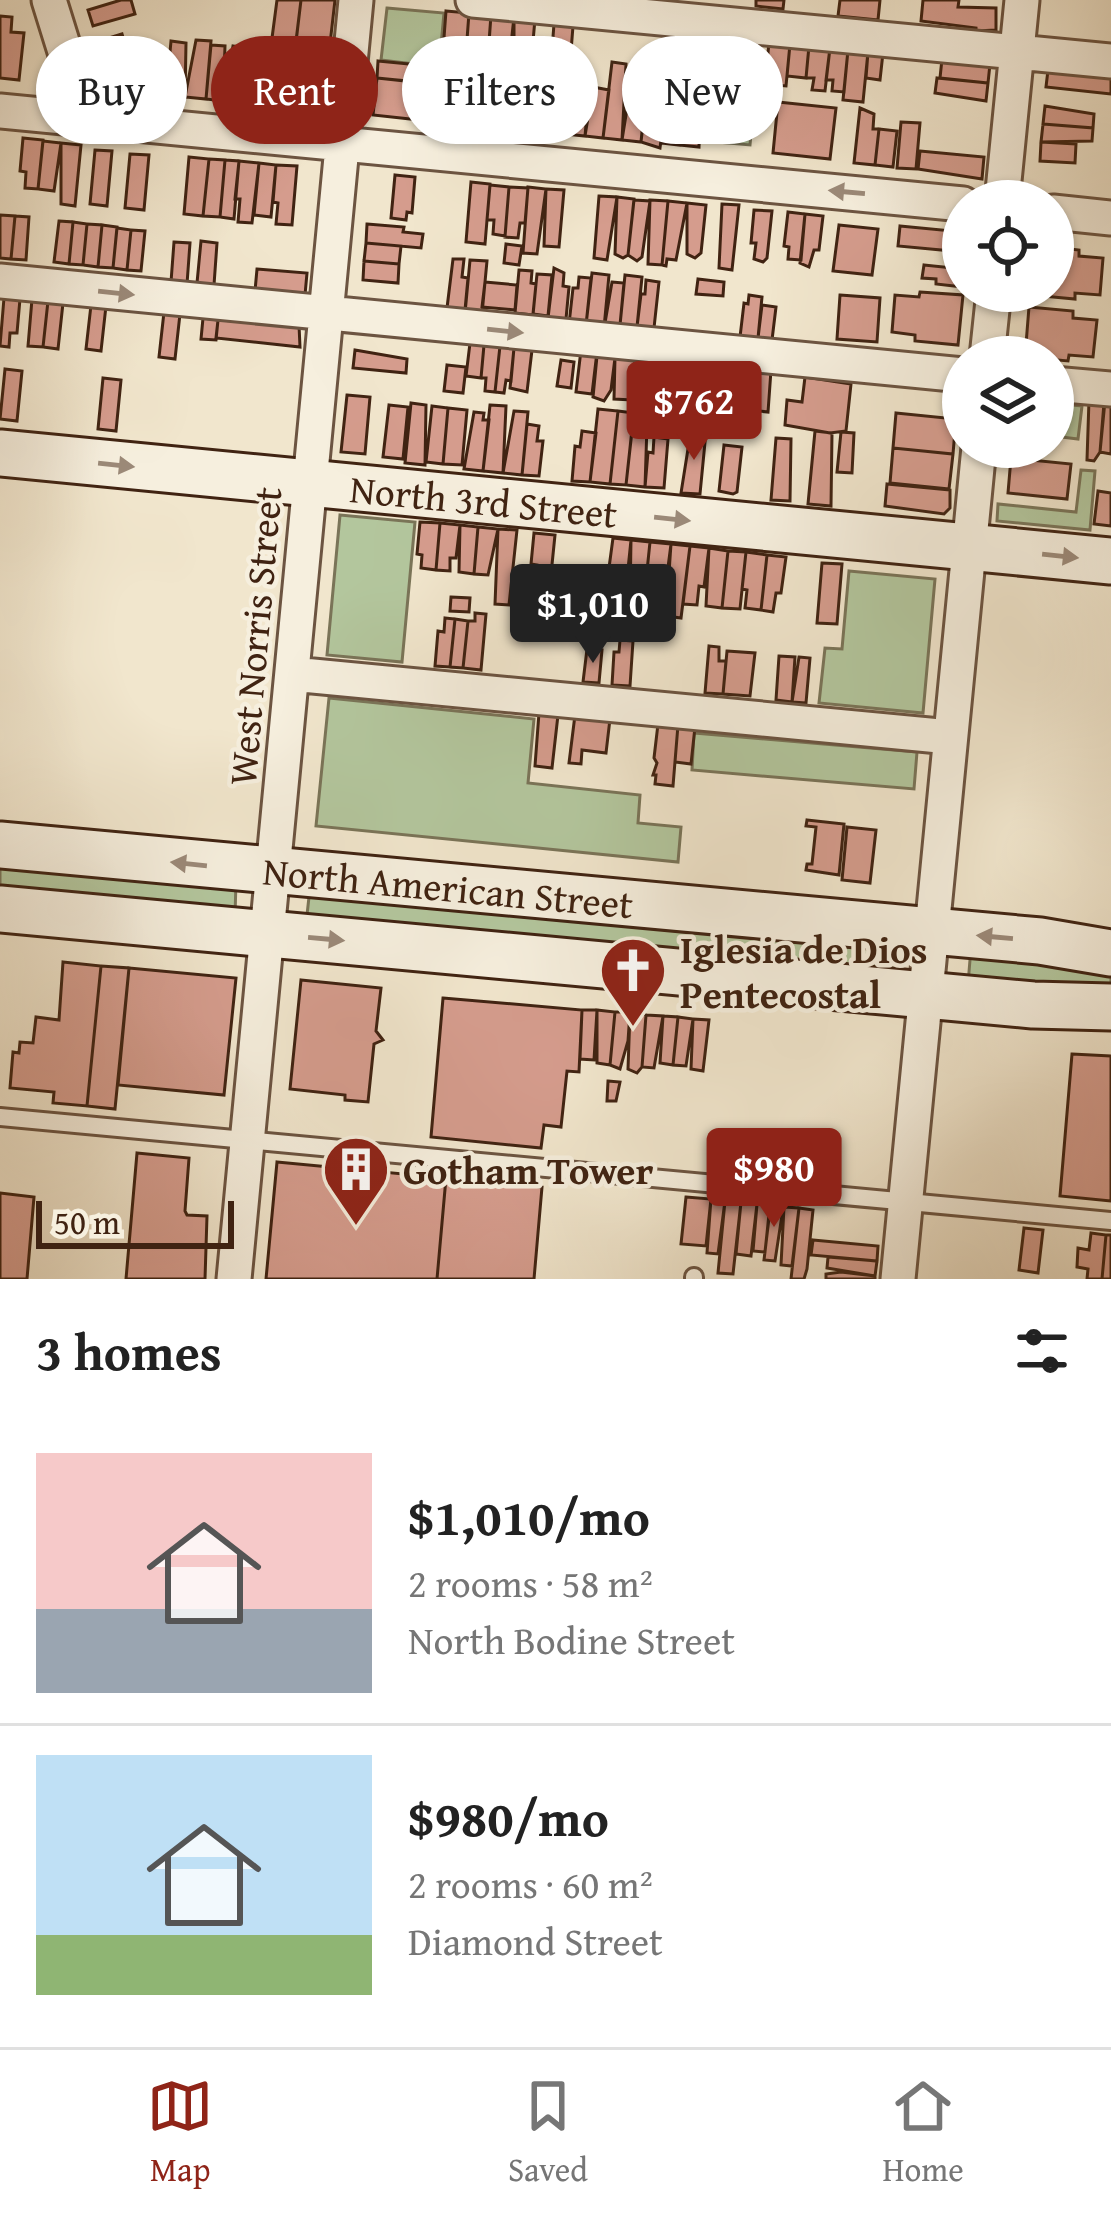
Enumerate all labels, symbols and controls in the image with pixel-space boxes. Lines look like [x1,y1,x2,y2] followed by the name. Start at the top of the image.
[36,36,187,144] chip: Buy
[211,36,378,144] chip: Rent
[402,36,598,144] chip: Filters
[622,36,783,144] chip: New
[942,180,1074,468] map controls
[942,180,1074,312] button: locate
[827,182,865,201] one-way arrow
[98,284,136,303] one-way arrow
[487,322,524,341] one-way arrow
[942,336,1074,468] button: layers
[623,361,765,463] pin: $762
[654,371,734,428] text: $762
[98,456,136,475] one-way arrow
[347,459,620,541] street label: North 3rd Street
[213,484,295,787] street label: West Norris Street
[654,510,691,529] one-way arrow
[1042,547,1079,566] one-way arrow
[495,564,691,666] pin: $1,010
[537,574,649,631] text: $1,010
[260,841,636,932] street label: North American Street
[169,854,207,873] one-way arrow
[680,920,928,1022] place label: Iglesia de Dios Pentecostal
[976,928,1013,947] one-way arrow
[307,930,345,949] one-way arrow
[598,935,668,1029] church icon: Iglesia de Dios Pentecostal
[703,1128,845,1230] pin: $980
[321,1134,391,1228] building icon: Gotham Tower
[734,1138,814,1195] text: $980
[403,1141,653,1198] place label: Gotham Tower
[36,1195,234,1248] scale bar
[54,1198,120,1246] text: 50 m
[36,1314,222,1389] text: 3 homes
[1009,1318,1075,1384] icon: filters
[408,1479,650,1554] text: $1,010/mo
[132,1501,276,1645] icon: home
[408,1554,653,1611] text: 2 rooms · 58 m²
[408,1611,735,1668] text: North Bodine Street
[408,1780,609,1855] text: $980/mo
[132,1803,276,1947] icon: home
[408,1855,653,1912] text: 2 rooms · 60 m²
[408,1912,663,1969] text: Diamond Street
[147,2073,213,2193] tab: Map
[508,2073,588,2193] tab: Saved
[882,2073,964,2193] tab: Home

